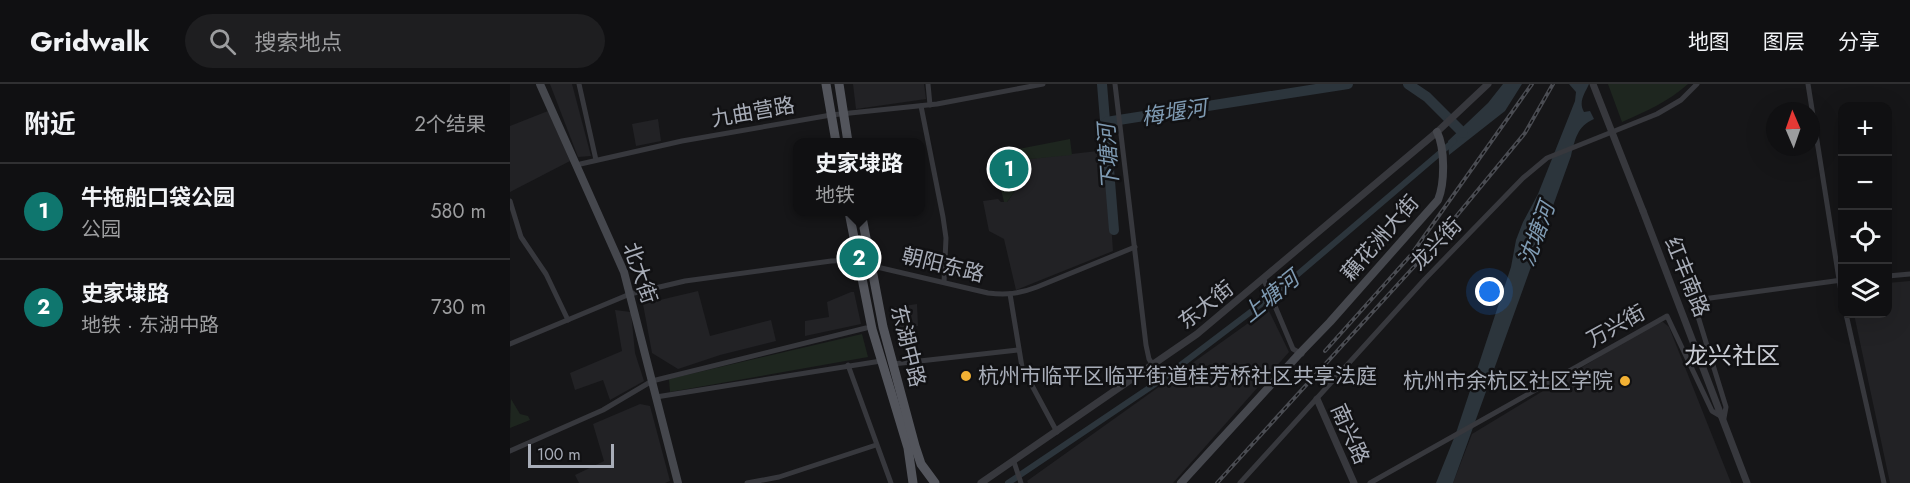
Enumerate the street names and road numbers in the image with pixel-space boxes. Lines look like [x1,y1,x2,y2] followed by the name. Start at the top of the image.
[709,90,797,134] street label: 九曲营路
[1334,189,1426,287] street label: 藕花洲大街
[1403,211,1469,277] street label: 龙兴街
[1657,232,1717,322] street label: 红丰南路
[616,238,664,308] street label: 北大街
[899,240,987,290] street label: 朝阳东路
[1172,274,1240,336] street label: 东大街
[1581,298,1651,354] street label: 万兴街
[883,302,933,390] street label: 东湖中路
[1323,399,1377,469] street label: 南兴路

